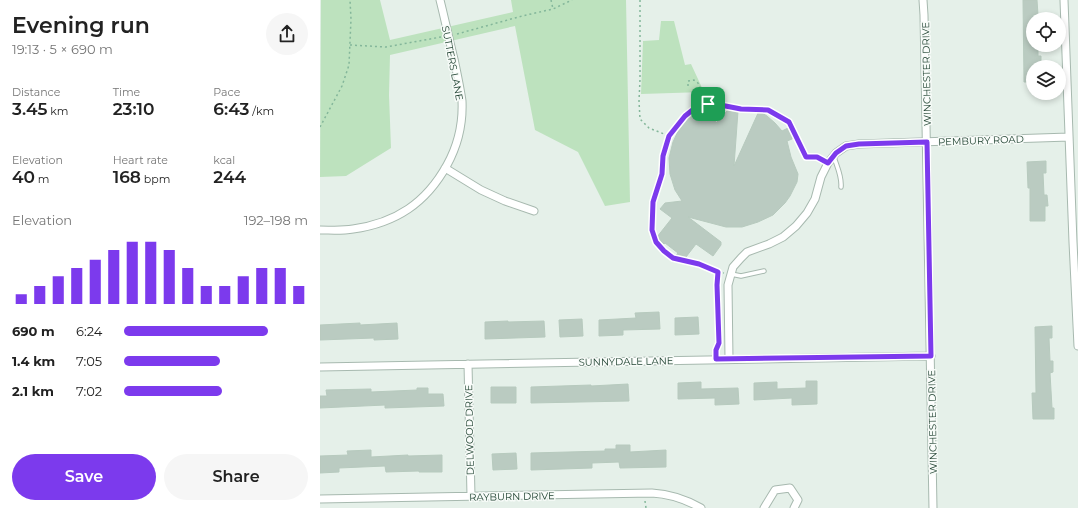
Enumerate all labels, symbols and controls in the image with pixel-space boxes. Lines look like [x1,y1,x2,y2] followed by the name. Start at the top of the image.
[12,12,150,39] text: Evening run
[1026,12,1066,100] map controls
[1026,12,1066,52] button: locate
[266,13,308,55] button: share
[919,21,934,126] street label: WINCHESTER DRIVE
[439,25,466,102] street label: SUTTERS LANE
[12,41,113,57] text: 19:13 · 5 × 690 m
[1026,60,1066,100] button: layers
[12,85,60,99] text: Distance
[113,85,140,99] text: Time
[213,85,240,99] text: Pace
[691,87,725,121] pin
[697,93,719,115] icon: arrive
[12,99,47,119] text: 3.45
[113,99,155,119] text: 23:10
[213,99,249,119] text: 6:43
[47,104,68,118] text: km
[249,104,274,118] text: /km
[938,133,1024,148] street label: PEMBURY ROAD
[12,153,63,167] text: Elevation
[113,153,168,167] text: Heart rate
[213,153,235,167] text: kcal
[12,167,35,187] text: 40
[113,167,141,187] text: 168
[213,167,246,187] text: 244
[35,172,50,186] text: m
[141,172,170,186] text: bpm
[12,212,72,228] text: Elevation
[244,212,308,228] text: 192–198 m
[12,323,55,339] text: 690 m
[76,323,102,339] text: 6:24
[12,353,55,369] text: 1.4 km
[76,353,102,369] text: 7:05
[579,354,674,369] street label: SUNNYDALE LANE
[925,369,940,474] street label: WINCHESTER DRIVE
[12,383,54,399] text: 2.1 km
[76,383,102,399] text: 7:02
[462,384,477,475] street label: DELWOOD DRIVE
[12,454,156,500] button: Save
[164,454,308,500] button: Share
[469,489,555,504] street label: RAYBURN DRIVE

